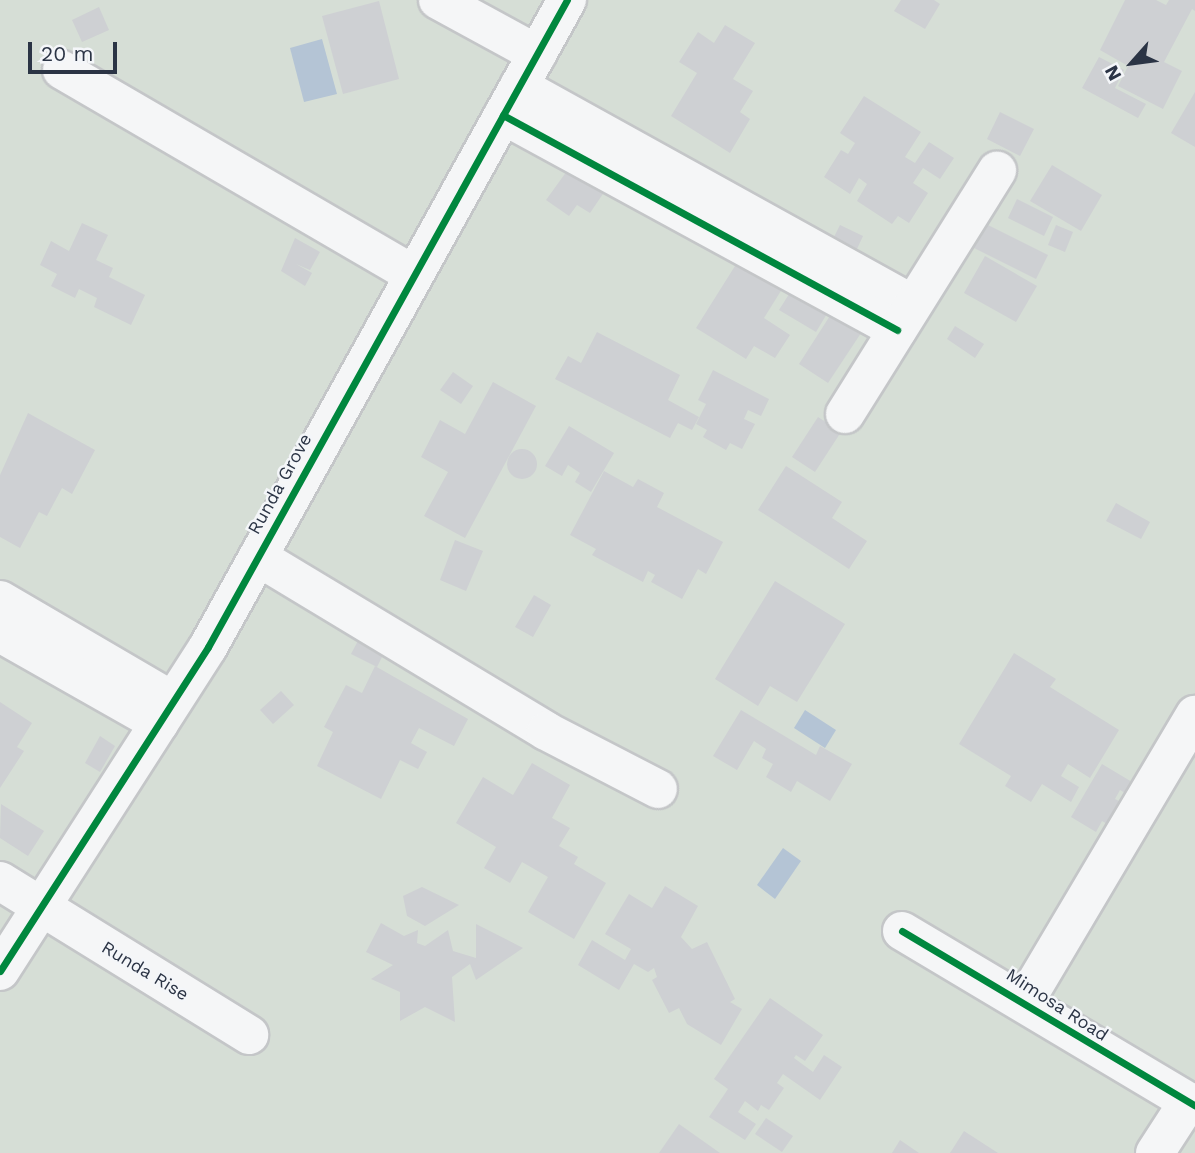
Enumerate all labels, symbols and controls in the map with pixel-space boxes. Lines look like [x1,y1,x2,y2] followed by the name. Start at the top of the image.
[32,28,121,72] scale bar
[1097,28,1167,98] north arrow
[41,41,93,66] text: 20 m
[1100,61,1126,85] text: N
[243,430,317,538] street label: Runda Grove
[97,936,193,1006] street label: Runda Rise
[1002,964,1112,1046] street label: Mimosa Road

